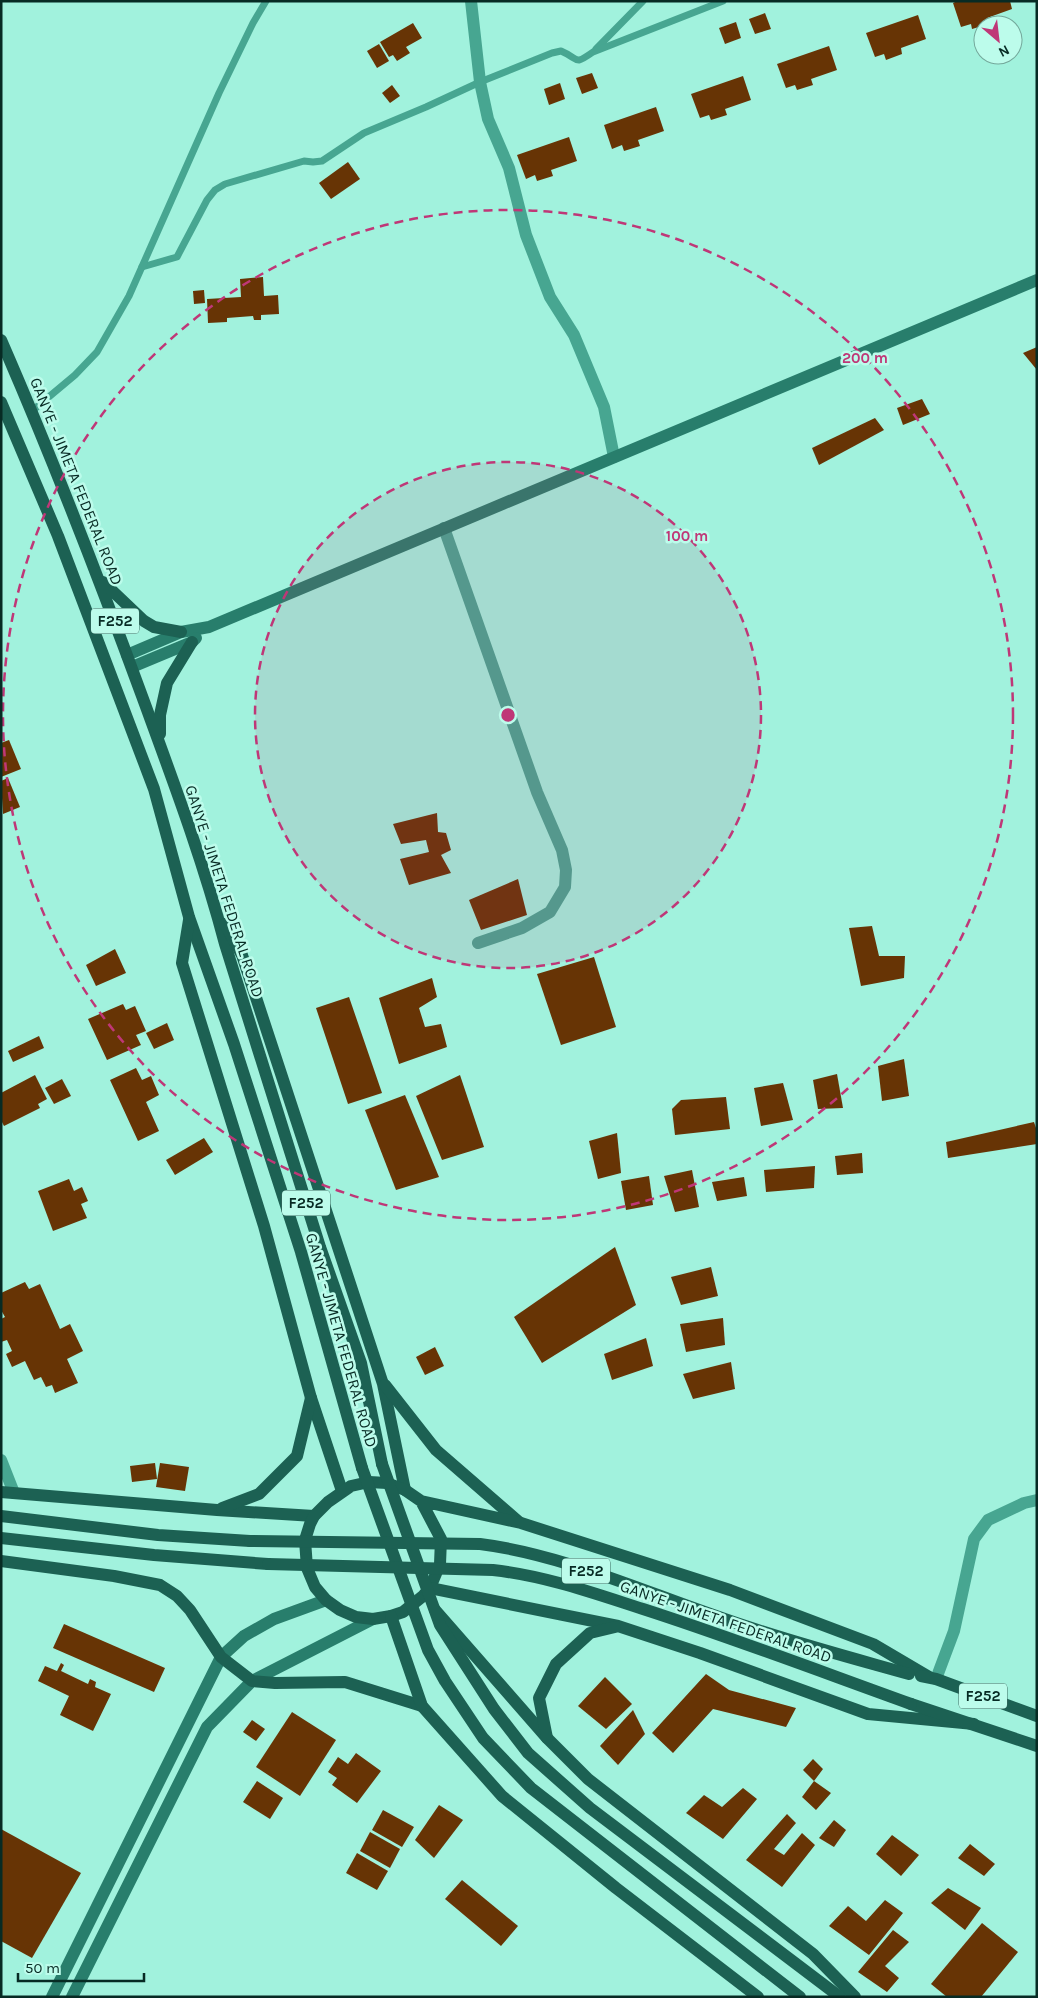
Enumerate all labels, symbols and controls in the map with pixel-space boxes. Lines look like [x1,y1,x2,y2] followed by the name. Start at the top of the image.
[973,15,1023,65] north arrow
[995,41,1012,61] text: N
[842,349,888,367] text: 200 m
[26,375,127,588] street label: GANYE - JIMETA FEDERAL ROAD
[666,527,708,545] text: 100 m
[91,608,139,634] road number: F252
[499,706,517,724] centre of rings
[181,783,268,1000] street label: GANYE - JIMETA FEDERAL ROAD
[282,1190,330,1216] road number: F252
[302,1231,381,1450] street label: GANYE - JIMETA FEDERAL ROAD
[562,1558,610,1584] road number: F252
[618,1576,834,1667] street label: GANYE - JIMETA FEDERAL ROAD
[959,1684,1007,1708] road number: F252
[18,1950,144,1982] scale bar
[25,1959,60,1977] text: 50 m

